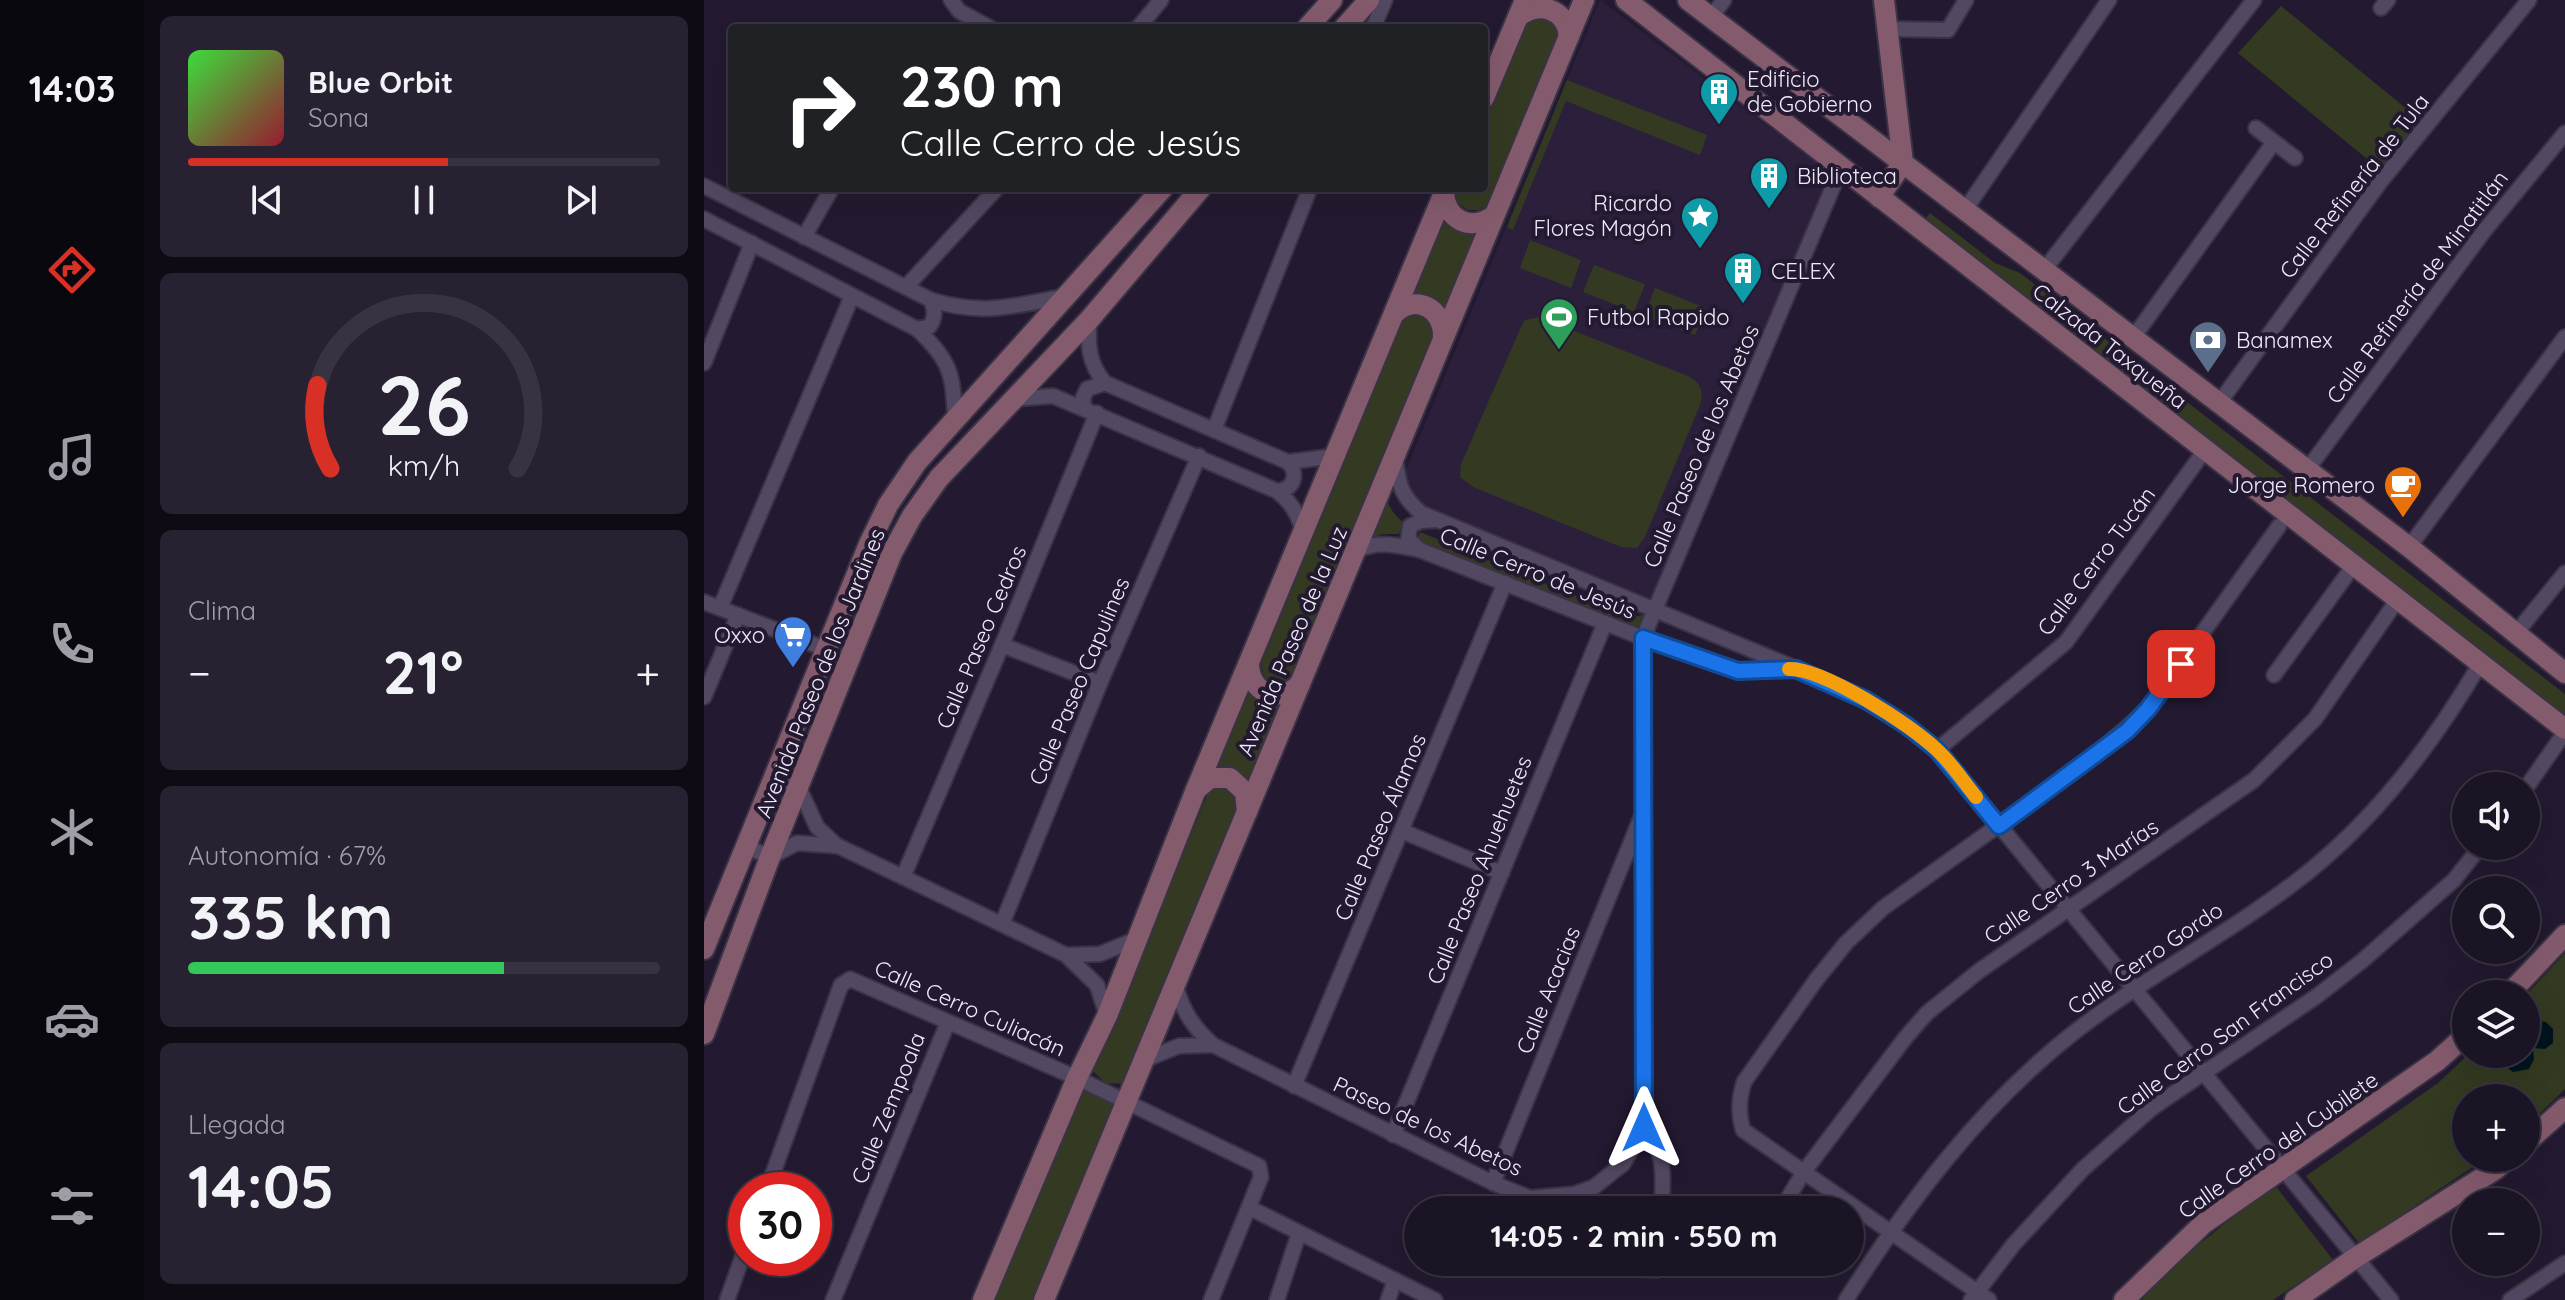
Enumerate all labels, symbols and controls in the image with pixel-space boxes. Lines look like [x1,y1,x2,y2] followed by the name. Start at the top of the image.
[900,51,1064,121] text: 230 m
[768,56,872,160] icon: right
[308,63,453,101] text: Blue Orbit
[1747,65,1872,118] place label: Edificio de Gobierno
[29,66,115,111] text: 14:03
[1698,71,1740,126] building icon: Edificio de Gobierno
[2273,88,2435,284] street label: Calle Refinería de Tula
[308,101,369,134] text: Sona
[900,120,1241,165] text: Calle Cerro de Jesús
[1748,155,1790,210] building icon: Biblioteca
[1797,162,1897,190] place label: Biblioteca
[2320,165,2514,409] street label: Calle Refinería de Minatitlán
[245,178,289,222] icon: previous
[402,178,446,222] icon: pause
[559,178,603,222] icon: next
[1533,189,1672,242] place label: Ricardo Flores Magón
[1679,195,1721,250] place icon: Ricardo Flores Magón
[44,242,100,298] icon: directions
[1722,250,1764,305] building icon: CELEX
[1771,257,1835,285] place label: CELEX
[2027,277,2193,415] street label: Calzada Taxqueña
[1538,296,1580,351] sports icon: Futbol Rapido
[1587,303,1730,331] place label: Futbol Rapido
[2187,319,2229,374] bank icon: Banamex
[1637,320,1765,572] street label: Calle Paseo de los Abetos
[2236,326,2333,354] place label: Banamex
[377,352,471,456] text: 26
[44,429,100,485] icon: music
[388,447,460,483] text: km/h
[2382,464,2424,519] cafe icon: Jorge Romero
[2228,471,2375,499] place label: Jorge Romero
[2031,481,2161,641] street label: Calle Cerro Tucán
[1436,521,1640,625] street label: Calle Cerro de Jesús
[1231,522,1353,760] street label: Avenida Paseo de la Luz
[749,524,891,822] street label: Avenida Paseo de los Jardines
[930,541,1032,733] street label: Calle Paseo Cedros
[1023,573,1135,789] street label: Calle Paseo Capulines
[188,594,256,627] text: Clima
[772,614,814,669] supermarket icon: Oxxo
[44,616,100,672] icon: phone
[714,621,765,649] place label: Oxxo
[2147,630,2215,698] pin
[383,634,464,709] text: 21°
[2159,642,2203,686] icon: arrive
[188,645,211,700] text: −
[635,645,660,700] text: +
[1328,729,1432,925] street label: Calle Paseo Álamos
[1420,752,1538,988] street label: Calle Paseo Ahuehuetes
[2452,772,2540,1276] map controls
[2452,772,2540,860] button: sound
[44,804,100,860] icon: climate
[1978,812,2164,950] street label: Calle Cerro 3 Marías
[188,839,386,872] text: Autonomía · 67%
[2452,876,2540,964] button: search
[188,879,393,954] text: 335 km
[2062,896,2228,1020] street label: Calle Cerro Gordo
[1510,922,1586,1058] street label: Calle Acacias
[2111,945,2339,1121] street label: Calle Cerro San Francisco
[870,953,1070,1063] street label: Calle Cerro Culiacán
[2452,980,2540,1068] button: layers
[44,991,100,1047] icon: car
[845,1028,931,1188] street label: Calle Zempoala
[2173,1065,2383,1225] street label: Calle Cerro del Cubilete
[1329,1070,1527,1182] street label: Paseo de los Abetos
[2452,1084,2540,1172] button: +
[1602,1086,1686,1170] position arrow
[188,1108,285,1141] text: Llegada
[188,1148,334,1223] text: 14:05
[728,1172,832,1276] speed limit sign: 30
[44,1178,100,1234] icon: filters
[2452,1188,2540,1276] button: −
[1490,1217,1778,1255] text: 14:05 · 2 min · 550 m

